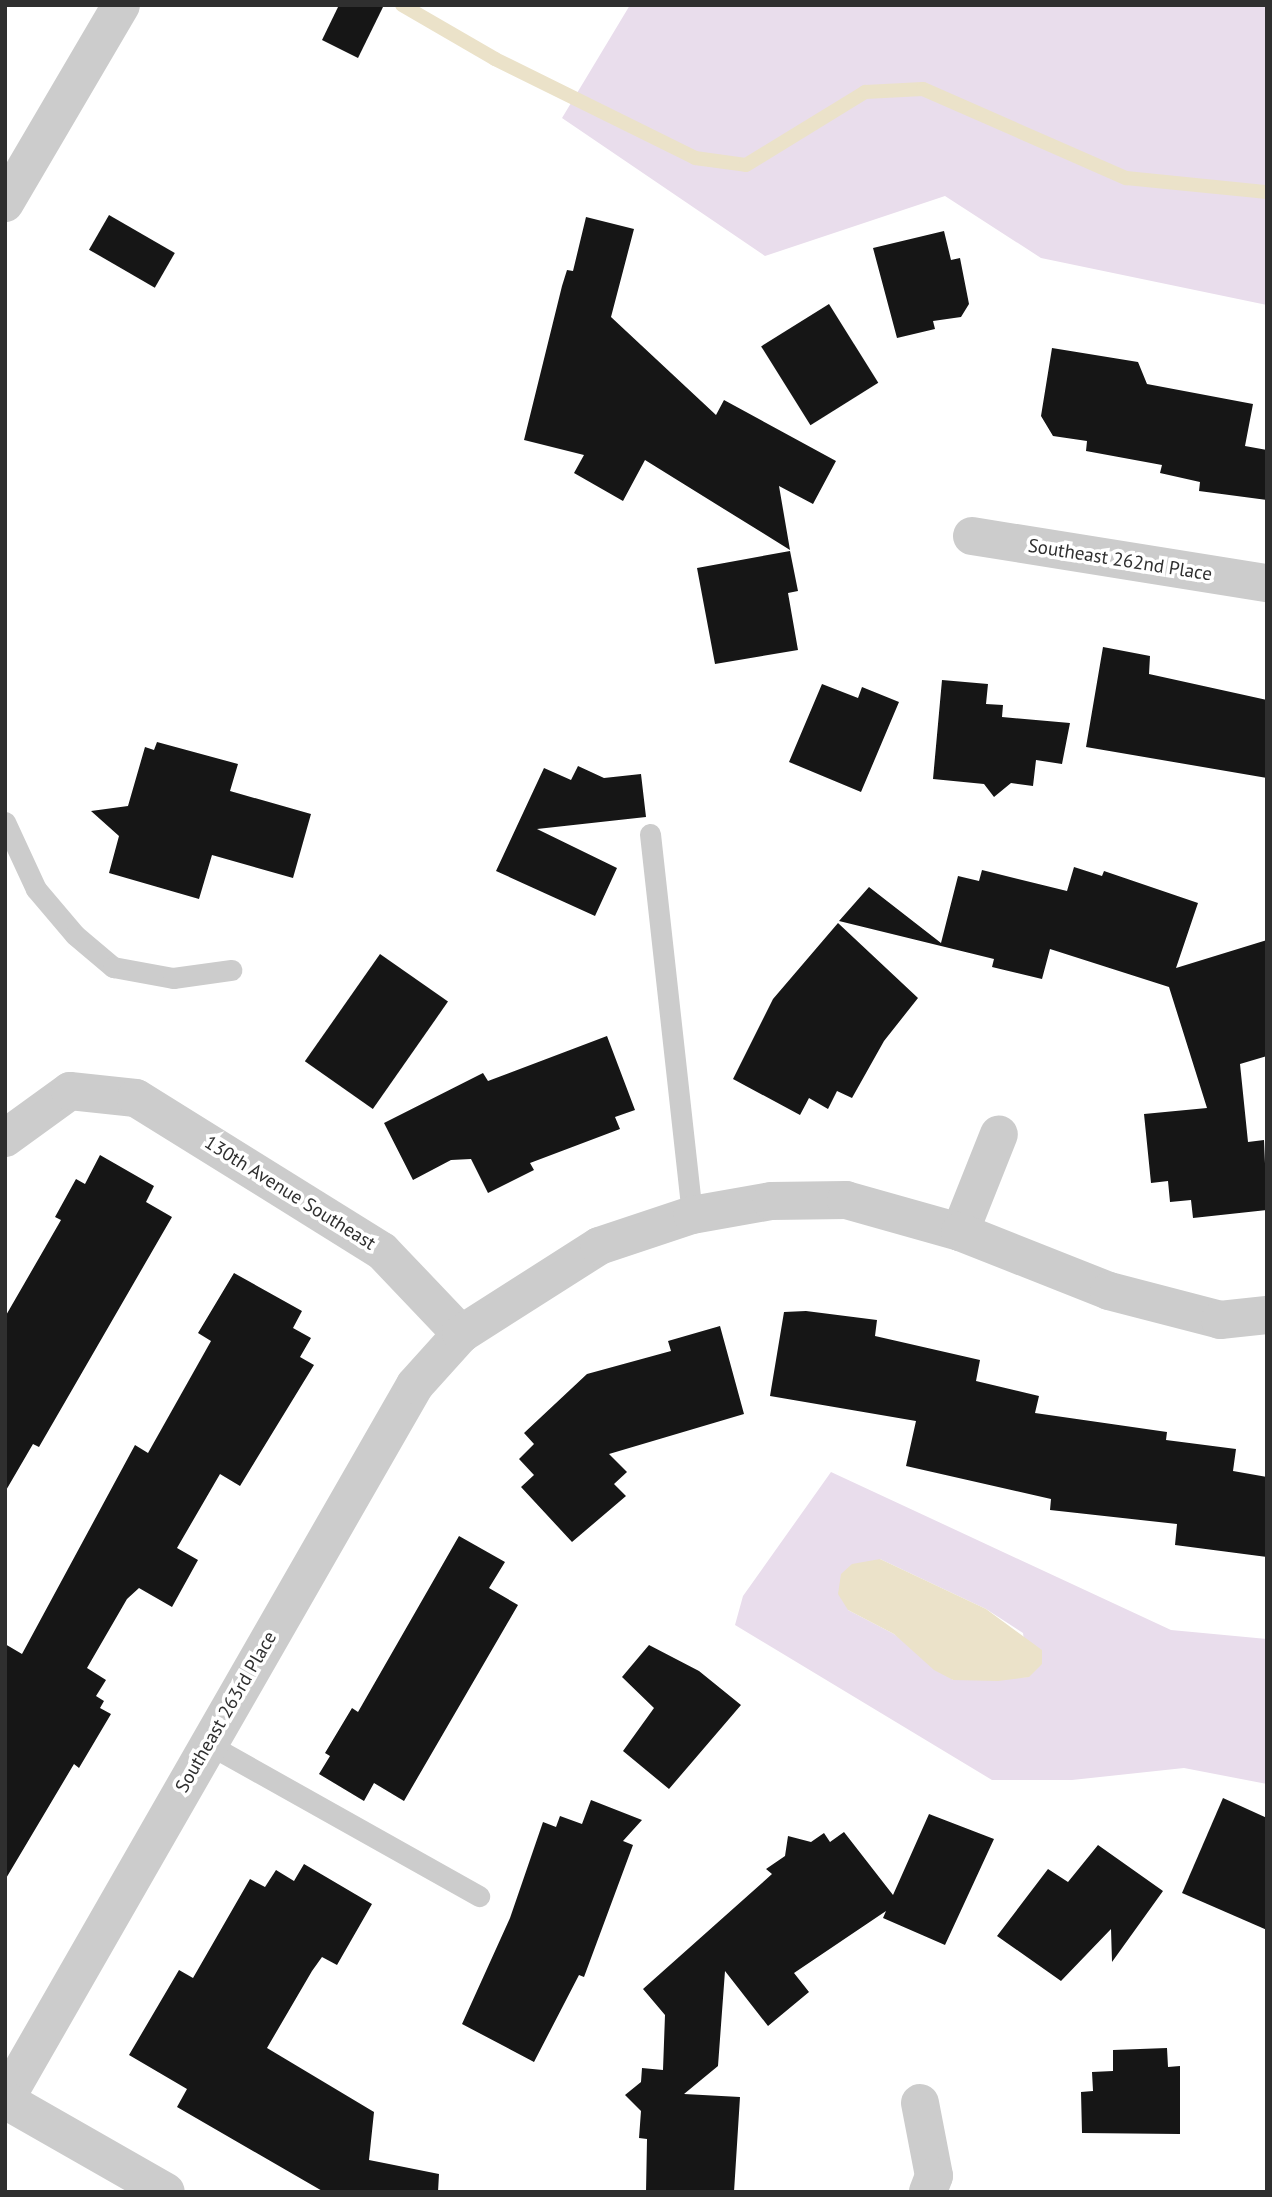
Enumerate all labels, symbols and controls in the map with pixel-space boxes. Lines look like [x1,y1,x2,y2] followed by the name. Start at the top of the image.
[1026,534,1214,586] street label: Southeast 262nd Place
[200,1131,380,1255] street label: 130th Avenue Southeast
[171,1627,281,1797] street label: Southeast 263rd Place

